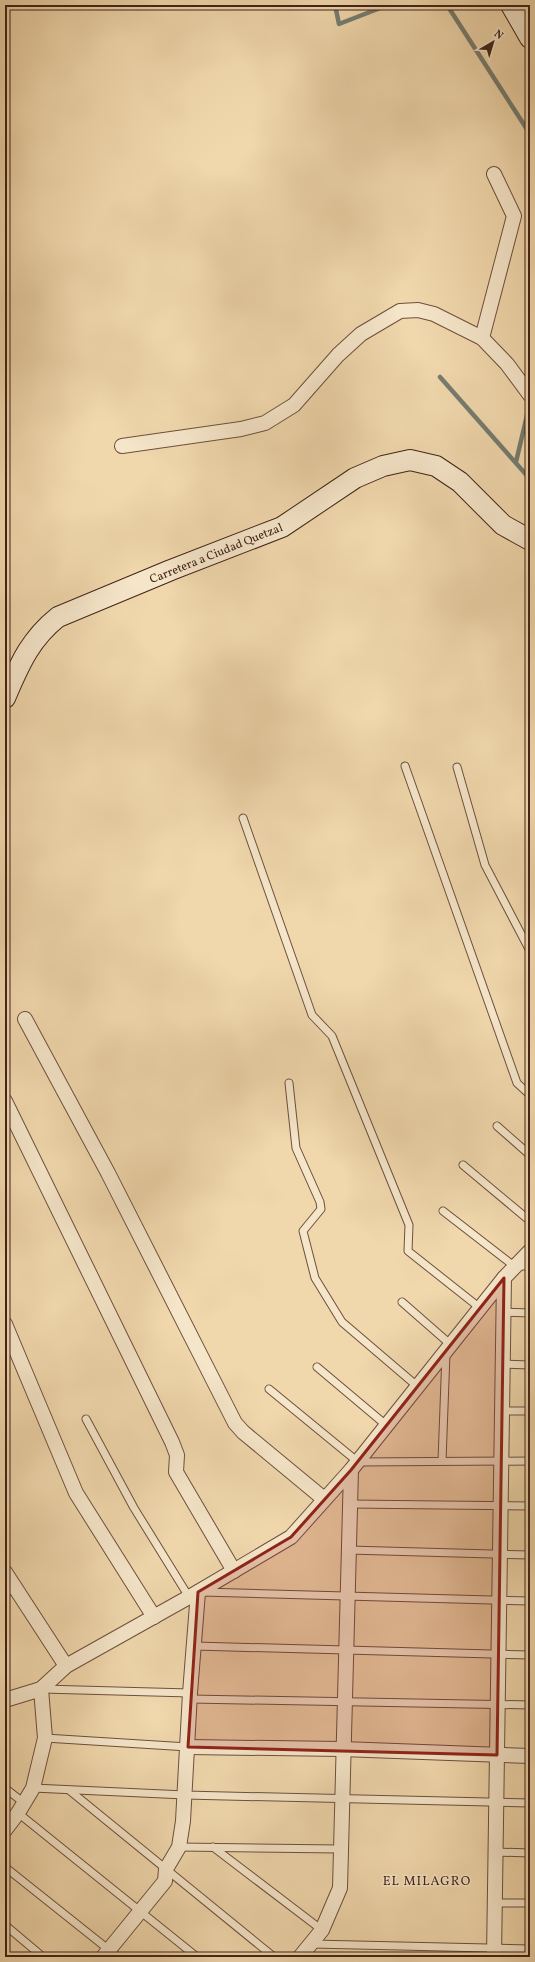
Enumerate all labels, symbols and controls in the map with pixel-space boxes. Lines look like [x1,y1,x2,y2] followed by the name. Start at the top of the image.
[473,22,513,62] north arrow
[490,27,506,44] text: N
[147,520,286,588] street label: Carretera a Ciudad Quetzal
[383,1873,471,1891] district label: EL MILAGRO

